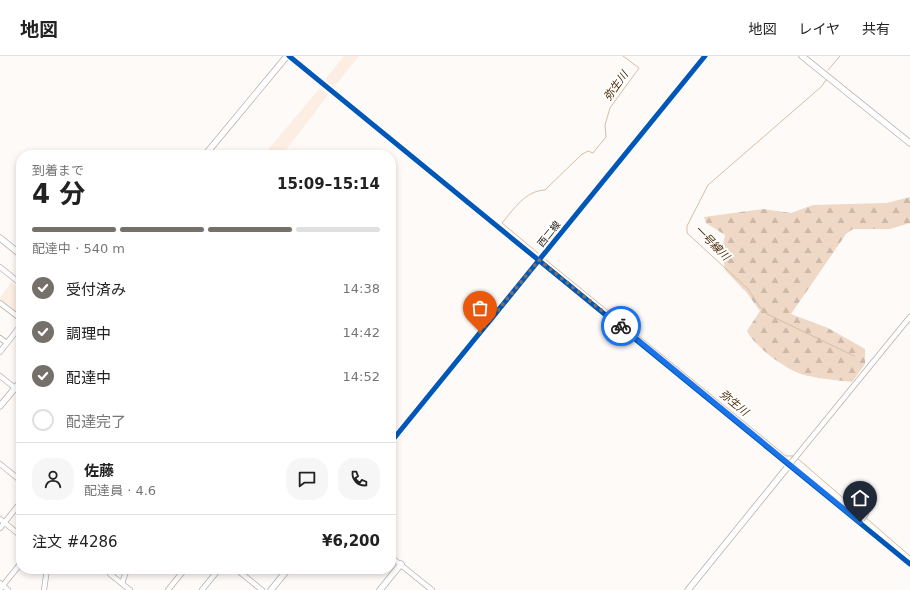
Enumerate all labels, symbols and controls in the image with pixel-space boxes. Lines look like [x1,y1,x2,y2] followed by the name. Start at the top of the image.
[20,18,58,40] text: 地図
[748,21,776,37] text: 地図
[798,21,840,37] text: レイヤ
[862,21,890,37] text: 共有
[601,68,632,103] water label: 弥生川
[32,163,84,178] text: 到着まで
[277,175,380,193] text: 15:09–15:14
[32,179,85,209] text: 4 分
[535,219,563,249] street label: 西二線
[692,223,733,264] water label: 一号線川
[32,241,125,256] text: 配達中 · 540 m
[32,277,54,299] icon: check
[66,281,126,299] text: 受付済み
[343,281,380,296] text: 14:38
[463,291,497,332] pin
[469,297,491,319] icon: bag
[601,306,641,346] courier
[610,315,632,337] icon: bike
[32,321,54,343] icon: check
[66,325,111,343] text: 調理中
[343,325,380,340] text: 14:42
[32,365,54,387] icon: check
[66,369,111,387] text: 配達中
[343,369,380,384] text: 14:52
[717,388,752,419] water label: 弥生川
[66,413,126,431] text: 配達完了
[32,458,74,500] button: person
[286,458,328,500] button: chat
[338,458,380,500] button: phone
[84,462,114,480] text: 佐藤
[843,481,877,522] pin
[84,483,156,498] text: 配達員 · 4.6
[849,487,871,509] icon: home
[322,532,380,550] text: ¥6,200
[32,533,118,551] text: 注文 #4286

